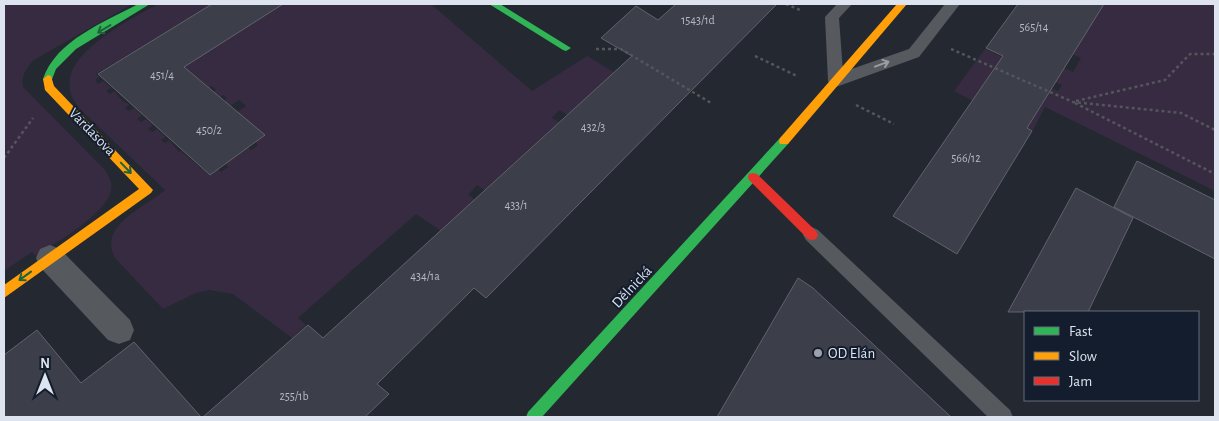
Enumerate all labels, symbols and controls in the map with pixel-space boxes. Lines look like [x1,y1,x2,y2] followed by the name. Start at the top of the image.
[681,14,715,26] house number: 1543/1d
[1019,21,1049,33] house number: 565/14
[97,24,111,34] one-way arrow
[873,59,889,68] one-way arrow
[150,69,174,81] house number: 451/4
[66,105,118,159] street label: Vardasova
[581,121,605,133] house number: 432/3
[196,124,223,136] house number: 450/2
[951,152,981,164] house number: 566/12
[120,161,132,174] one-way arrow
[504,199,528,211] house number: 433/1
[609,263,655,311] street label: Dělnická
[410,270,440,282] house number: 434/1a
[18,271,32,281] one-way arrow
[1024,311,1199,401] legend
[1069,324,1093,339] text: Fast
[828,346,875,361] place label: OD Elán
[812,347,824,359] marker: OD Elán
[1069,349,1097,364] text: Slow
[20,351,70,401] north arrow
[40,357,50,371] text: N
[1069,374,1092,389] text: Jam
[279,390,309,402] house number: 255/1b

